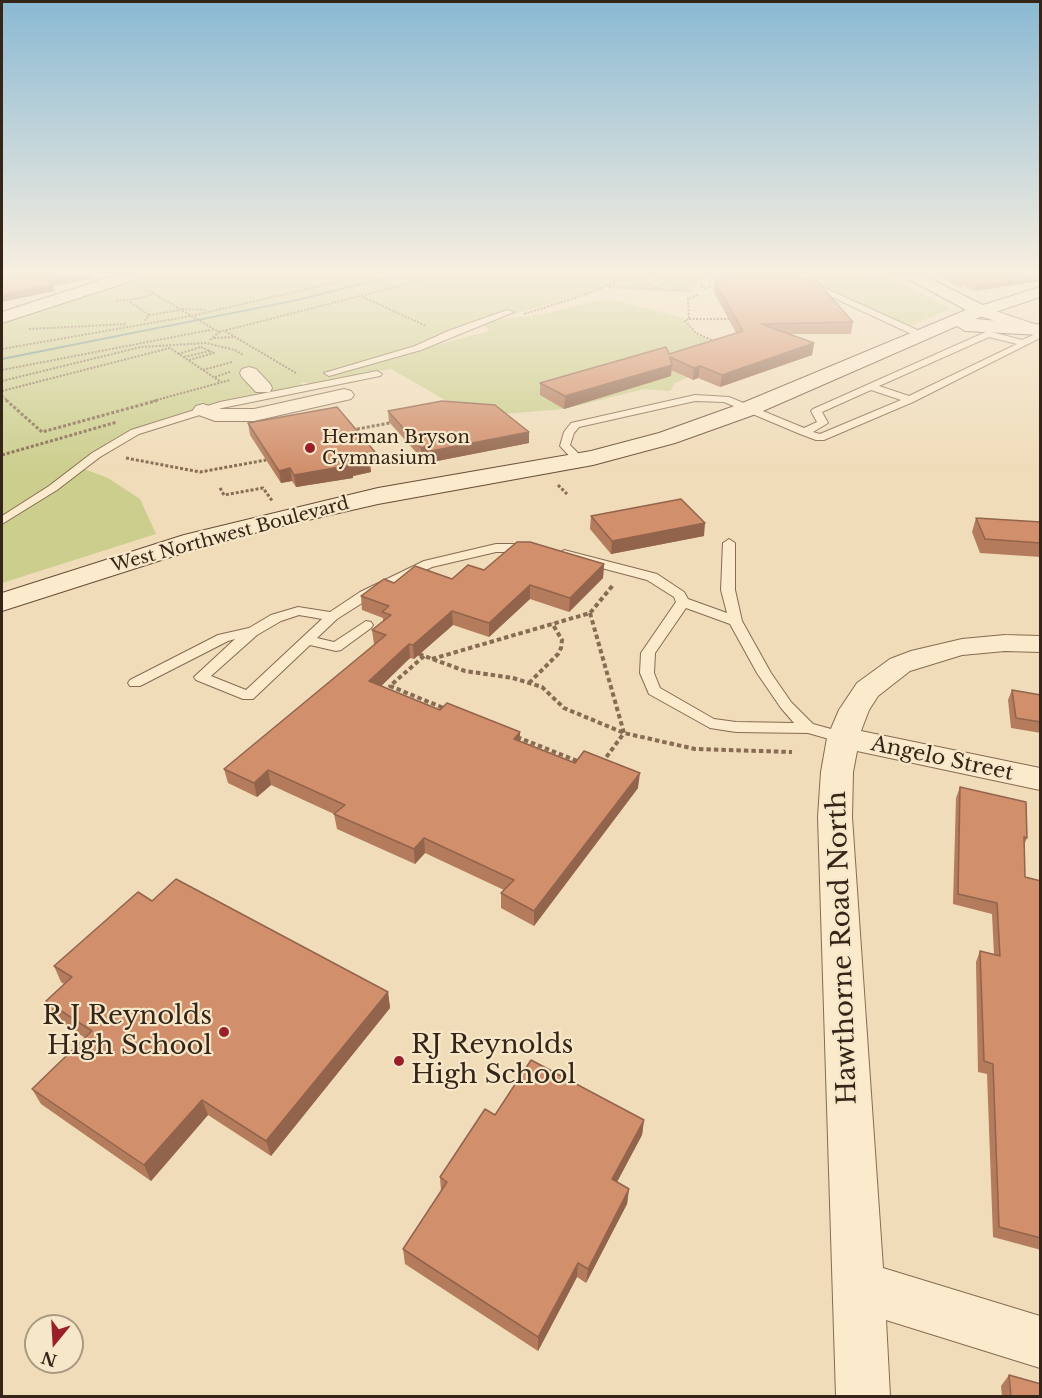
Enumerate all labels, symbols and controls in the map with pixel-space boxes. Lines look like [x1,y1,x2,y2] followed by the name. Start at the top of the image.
[322,427,470,470] place label: Herman Bryson Gymnasium
[303,441,317,455] marker: Herman Bryson Gymnasium
[109,493,351,577] street label: West Northwest Boulevard
[868,732,1016,786] street label: Angelo Street
[822,791,864,1105] street label: Hawthorne Road North
[42,1001,212,1062] place label: R J Reynolds High School
[217,1025,231,1039] marker: R J Reynolds High School
[411,1030,576,1092] place label: RJ Reynolds High School
[392,1054,406,1068] marker: RJ Reynolds High School
[24,1314,84,1374] north arrow
[39,1347,59,1371] text: N

